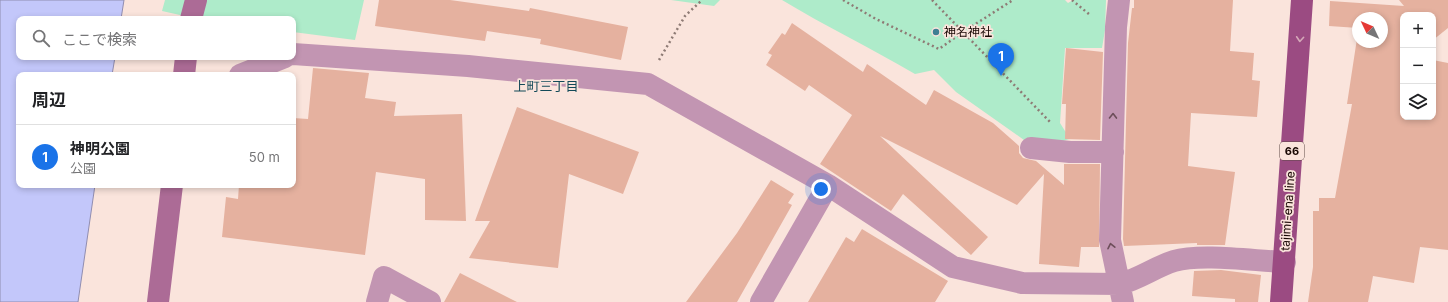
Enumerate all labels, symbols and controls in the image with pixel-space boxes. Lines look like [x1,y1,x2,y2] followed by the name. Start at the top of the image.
[1352,12,1388,48] north arrow
[1400,12,1436,120] map controls
[1400,12,1436,48] button: +
[16,16,296,60] search box
[944,24,992,39] place label: 神名神社
[30,27,52,49] icon: search
[931,27,941,37] marker: 神名神社
[62,30,137,49] text: ここで検索
[1295,36,1304,42] one-way arrow
[988,43,1014,76] pin: 1
[1400,48,1436,84] button: −
[513,78,579,94] district label: 上町三丁目
[1400,84,1436,120] button: layers
[32,90,66,110] text: 周辺
[1109,113,1118,119] one-way arrow
[70,139,130,158] text: 神明公園
[1280,142,1304,160] road number: 66
[42,149,48,165] text: 1
[249,149,280,165] text: 50 m
[70,160,96,176] text: 公園
[1277,171,1298,251] street label: tajimi-ena line
[811,179,831,199] your location
[1108,242,1116,249] one-way arrow

